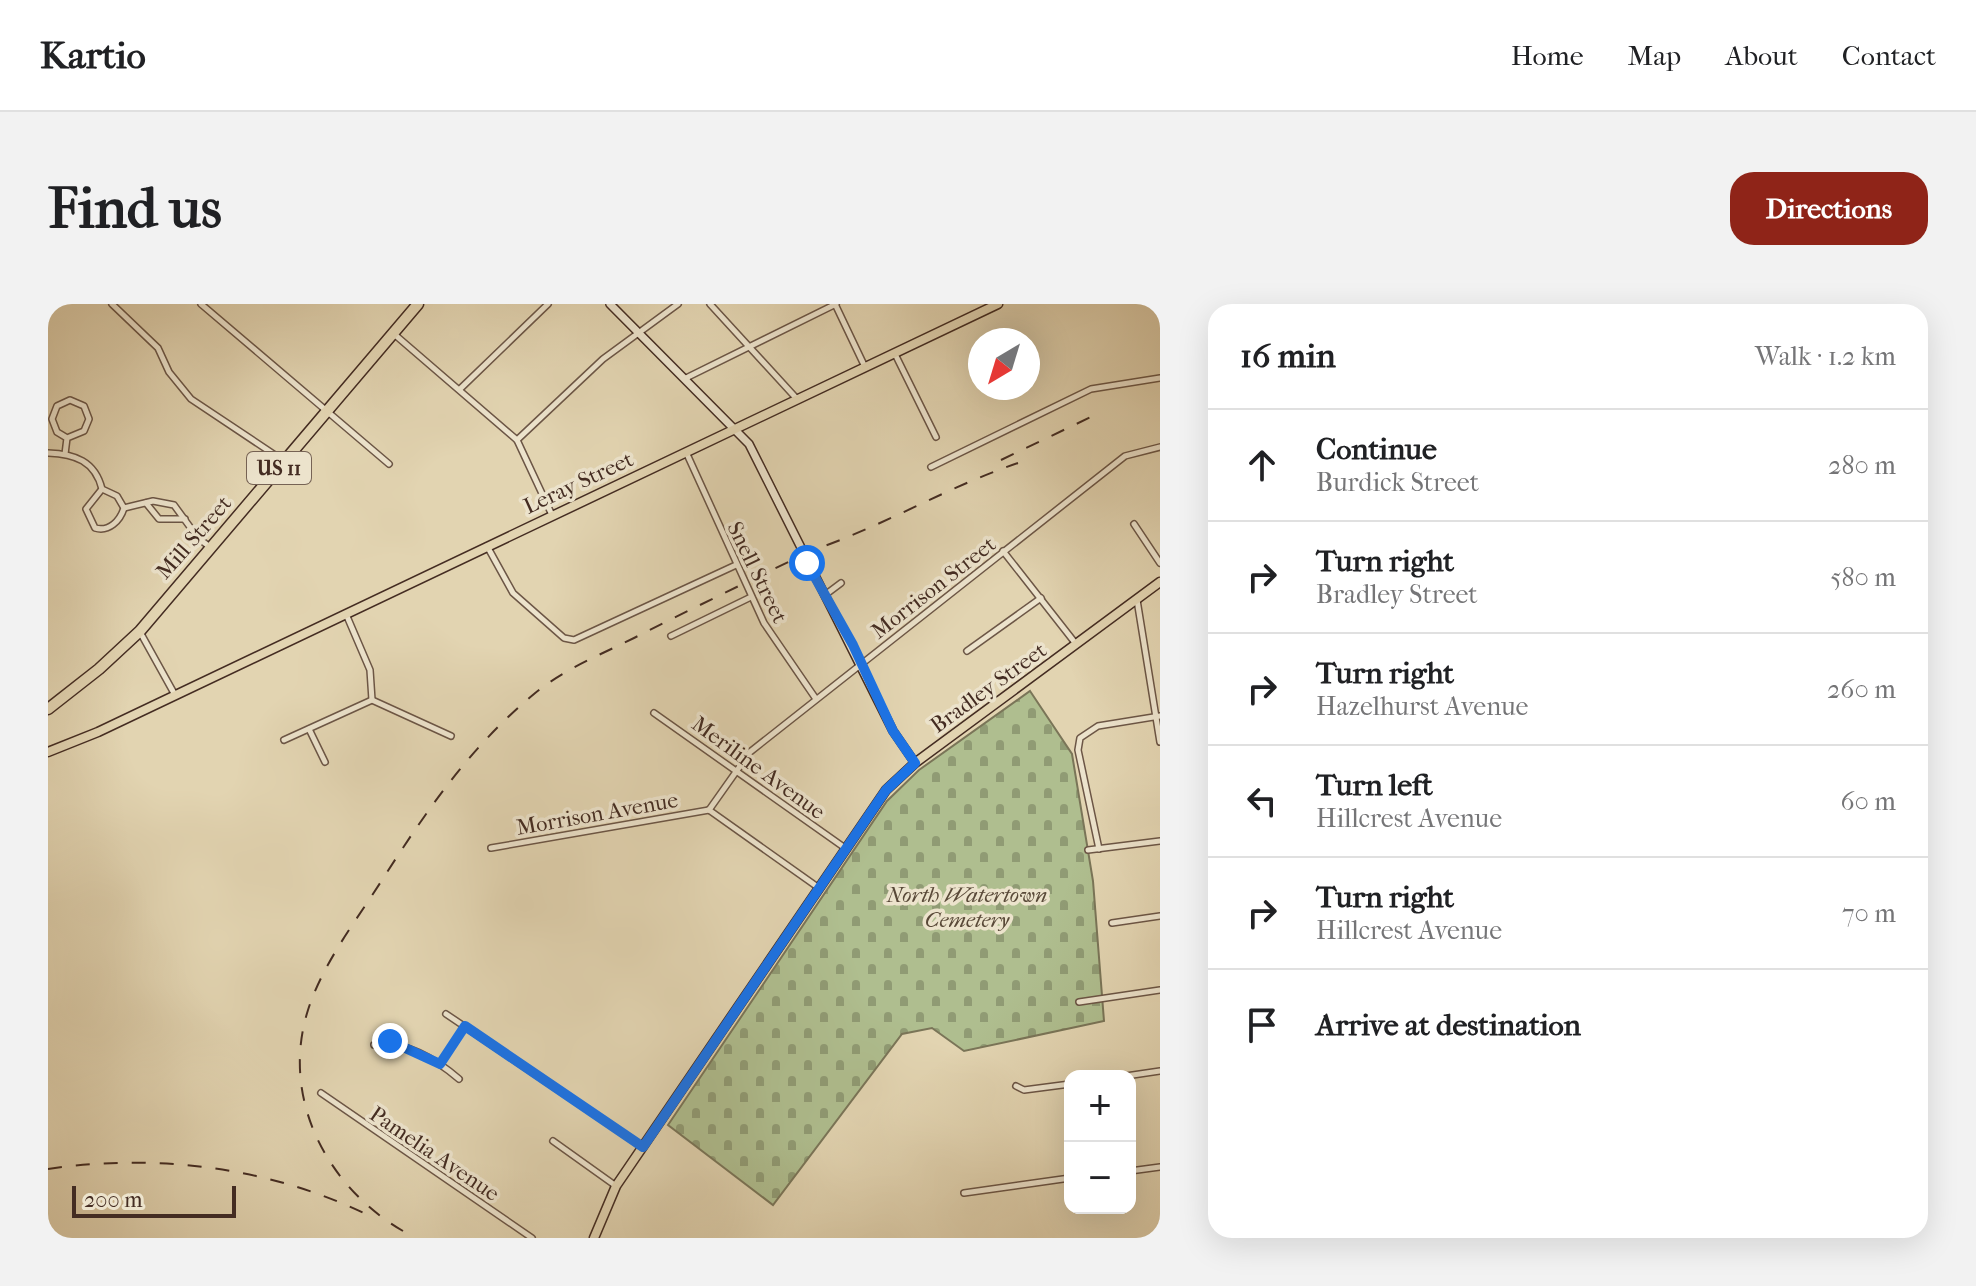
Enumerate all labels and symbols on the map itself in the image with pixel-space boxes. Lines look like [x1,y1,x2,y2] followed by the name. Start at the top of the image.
[968,328,1040,400] north arrow
[519,446,637,520] street label: Leray Street
[247,452,311,484] road number: US 11
[151,491,237,585] street label: Mill Street
[721,517,793,628] street label: Snell Street
[866,531,1001,644] street label: Morrison Street
[789,545,825,581] route start
[926,637,1052,739] street label: Bradley Street
[687,711,830,825] street label: Meriline Avenue
[514,787,680,841] street label: Morrison Avenue
[886,882,1047,933] park label: North Watertown Cemetery
[372,1023,408,1059] route end
[365,1101,504,1207] street label: Pamelia Avenue
[72,1182,236,1218] scale bar

